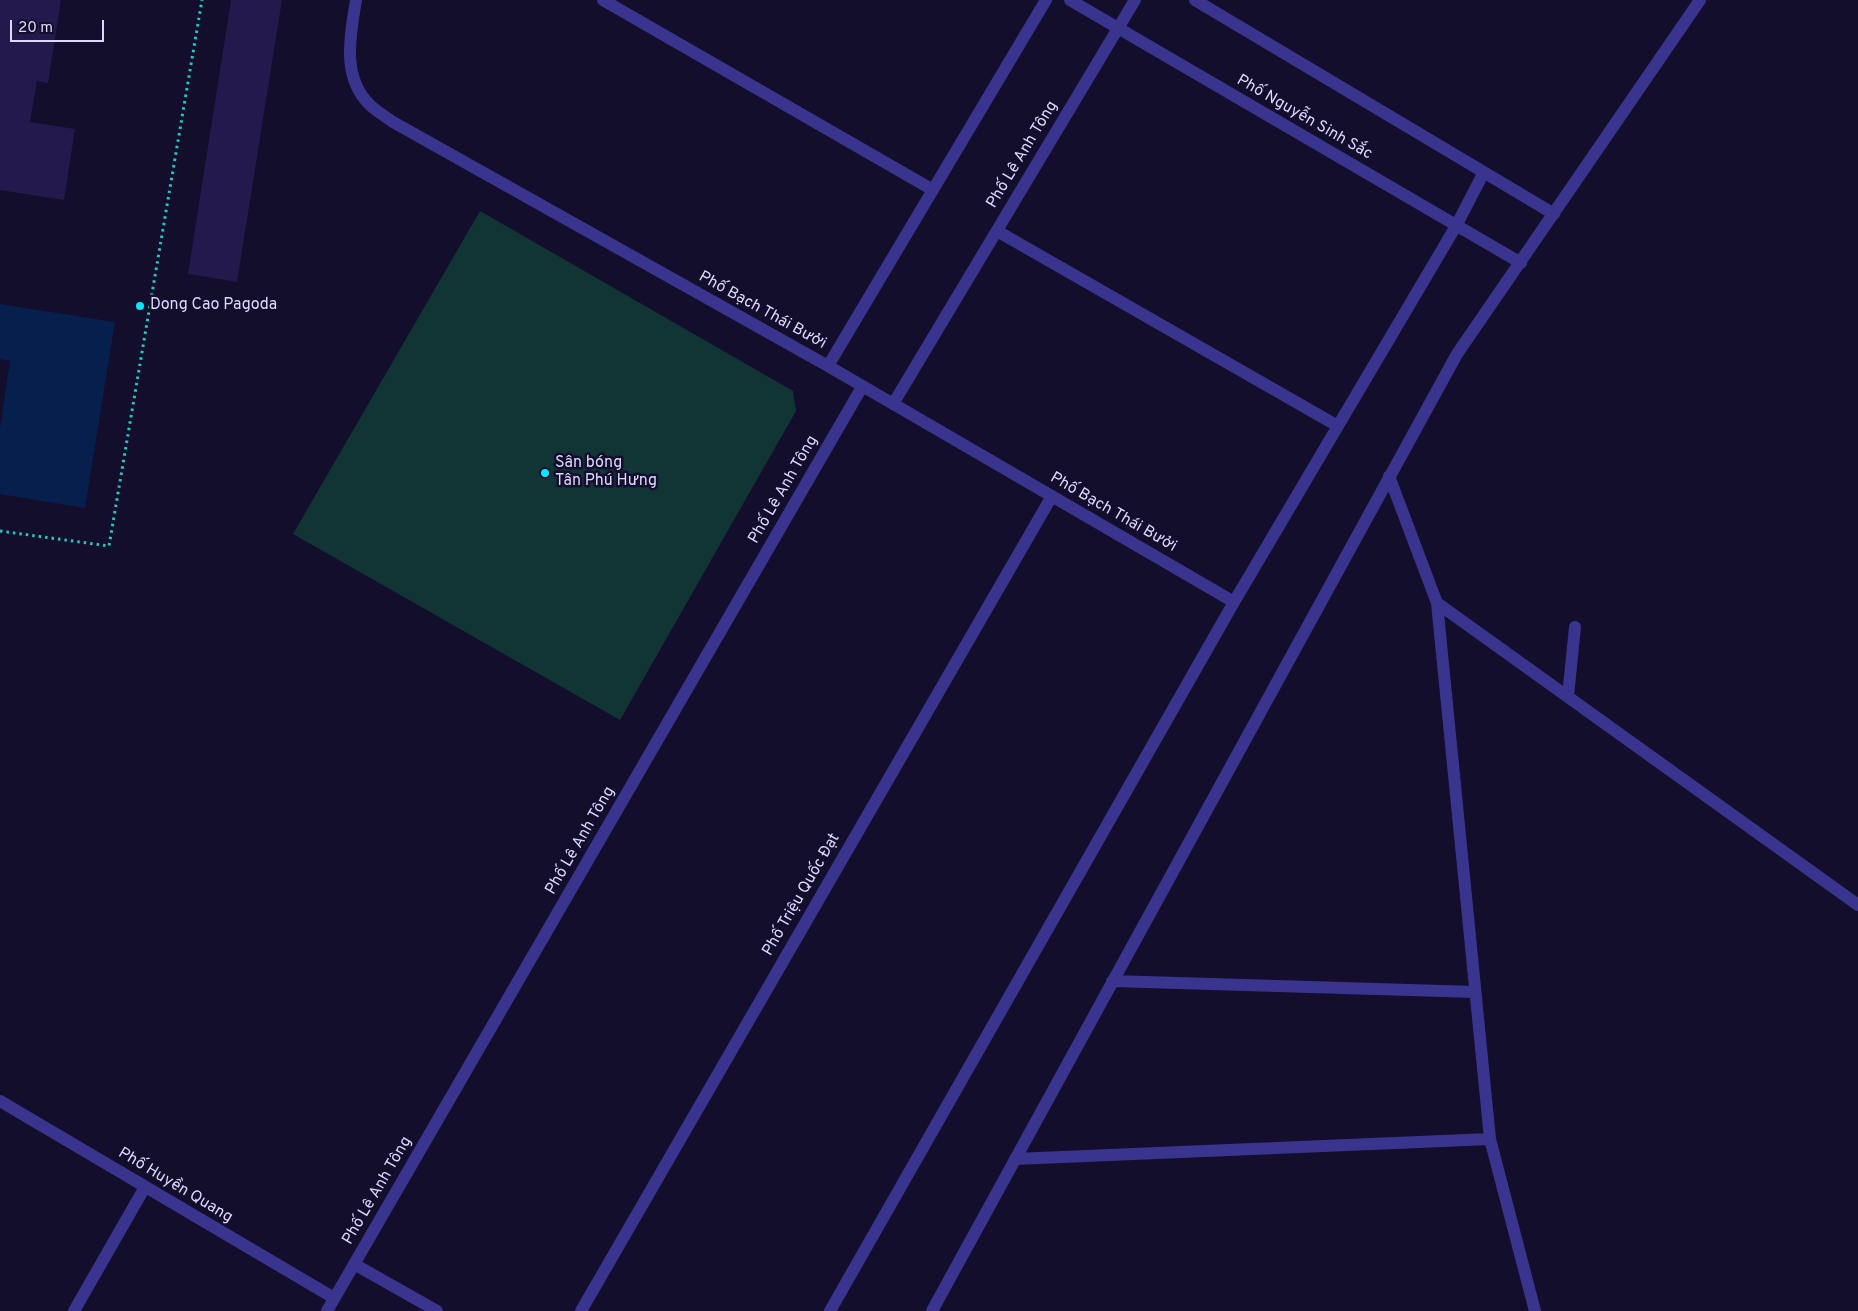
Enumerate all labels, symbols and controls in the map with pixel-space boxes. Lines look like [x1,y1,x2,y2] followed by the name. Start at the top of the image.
[12,10,106,42] scale bar
[18,19,53,38] text: 20 m
[1233,71,1375,165] street label: Phố Nguyễn Sinh Sắc
[983,98,1063,212] street label: Phố Lê Anh Tông
[695,268,829,354] street label: Phố Bạch Thái Bưởi
[150,296,277,316] place label: Dong Cao Pagoda
[134,300,146,312] marker: Dong Cao Pagoda
[745,432,823,548] street label: Phố Lê Anh Tông
[555,454,657,492] place label: Sân bóng Tân Phú Hưng
[539,467,551,479] marker: Sân bóng Tân Phú Hưng
[1046,469,1180,557] street label: Phố Bạch Thái Bưởi
[542,783,620,899] street label: Phố Lê Anh Tông
[759,830,845,960] street label: Phố Triệu Quốc Đạt
[339,1133,417,1249] street label: Phố Lê Anh Tông
[114,1144,236,1228] street label: Phố Huyền Quang

